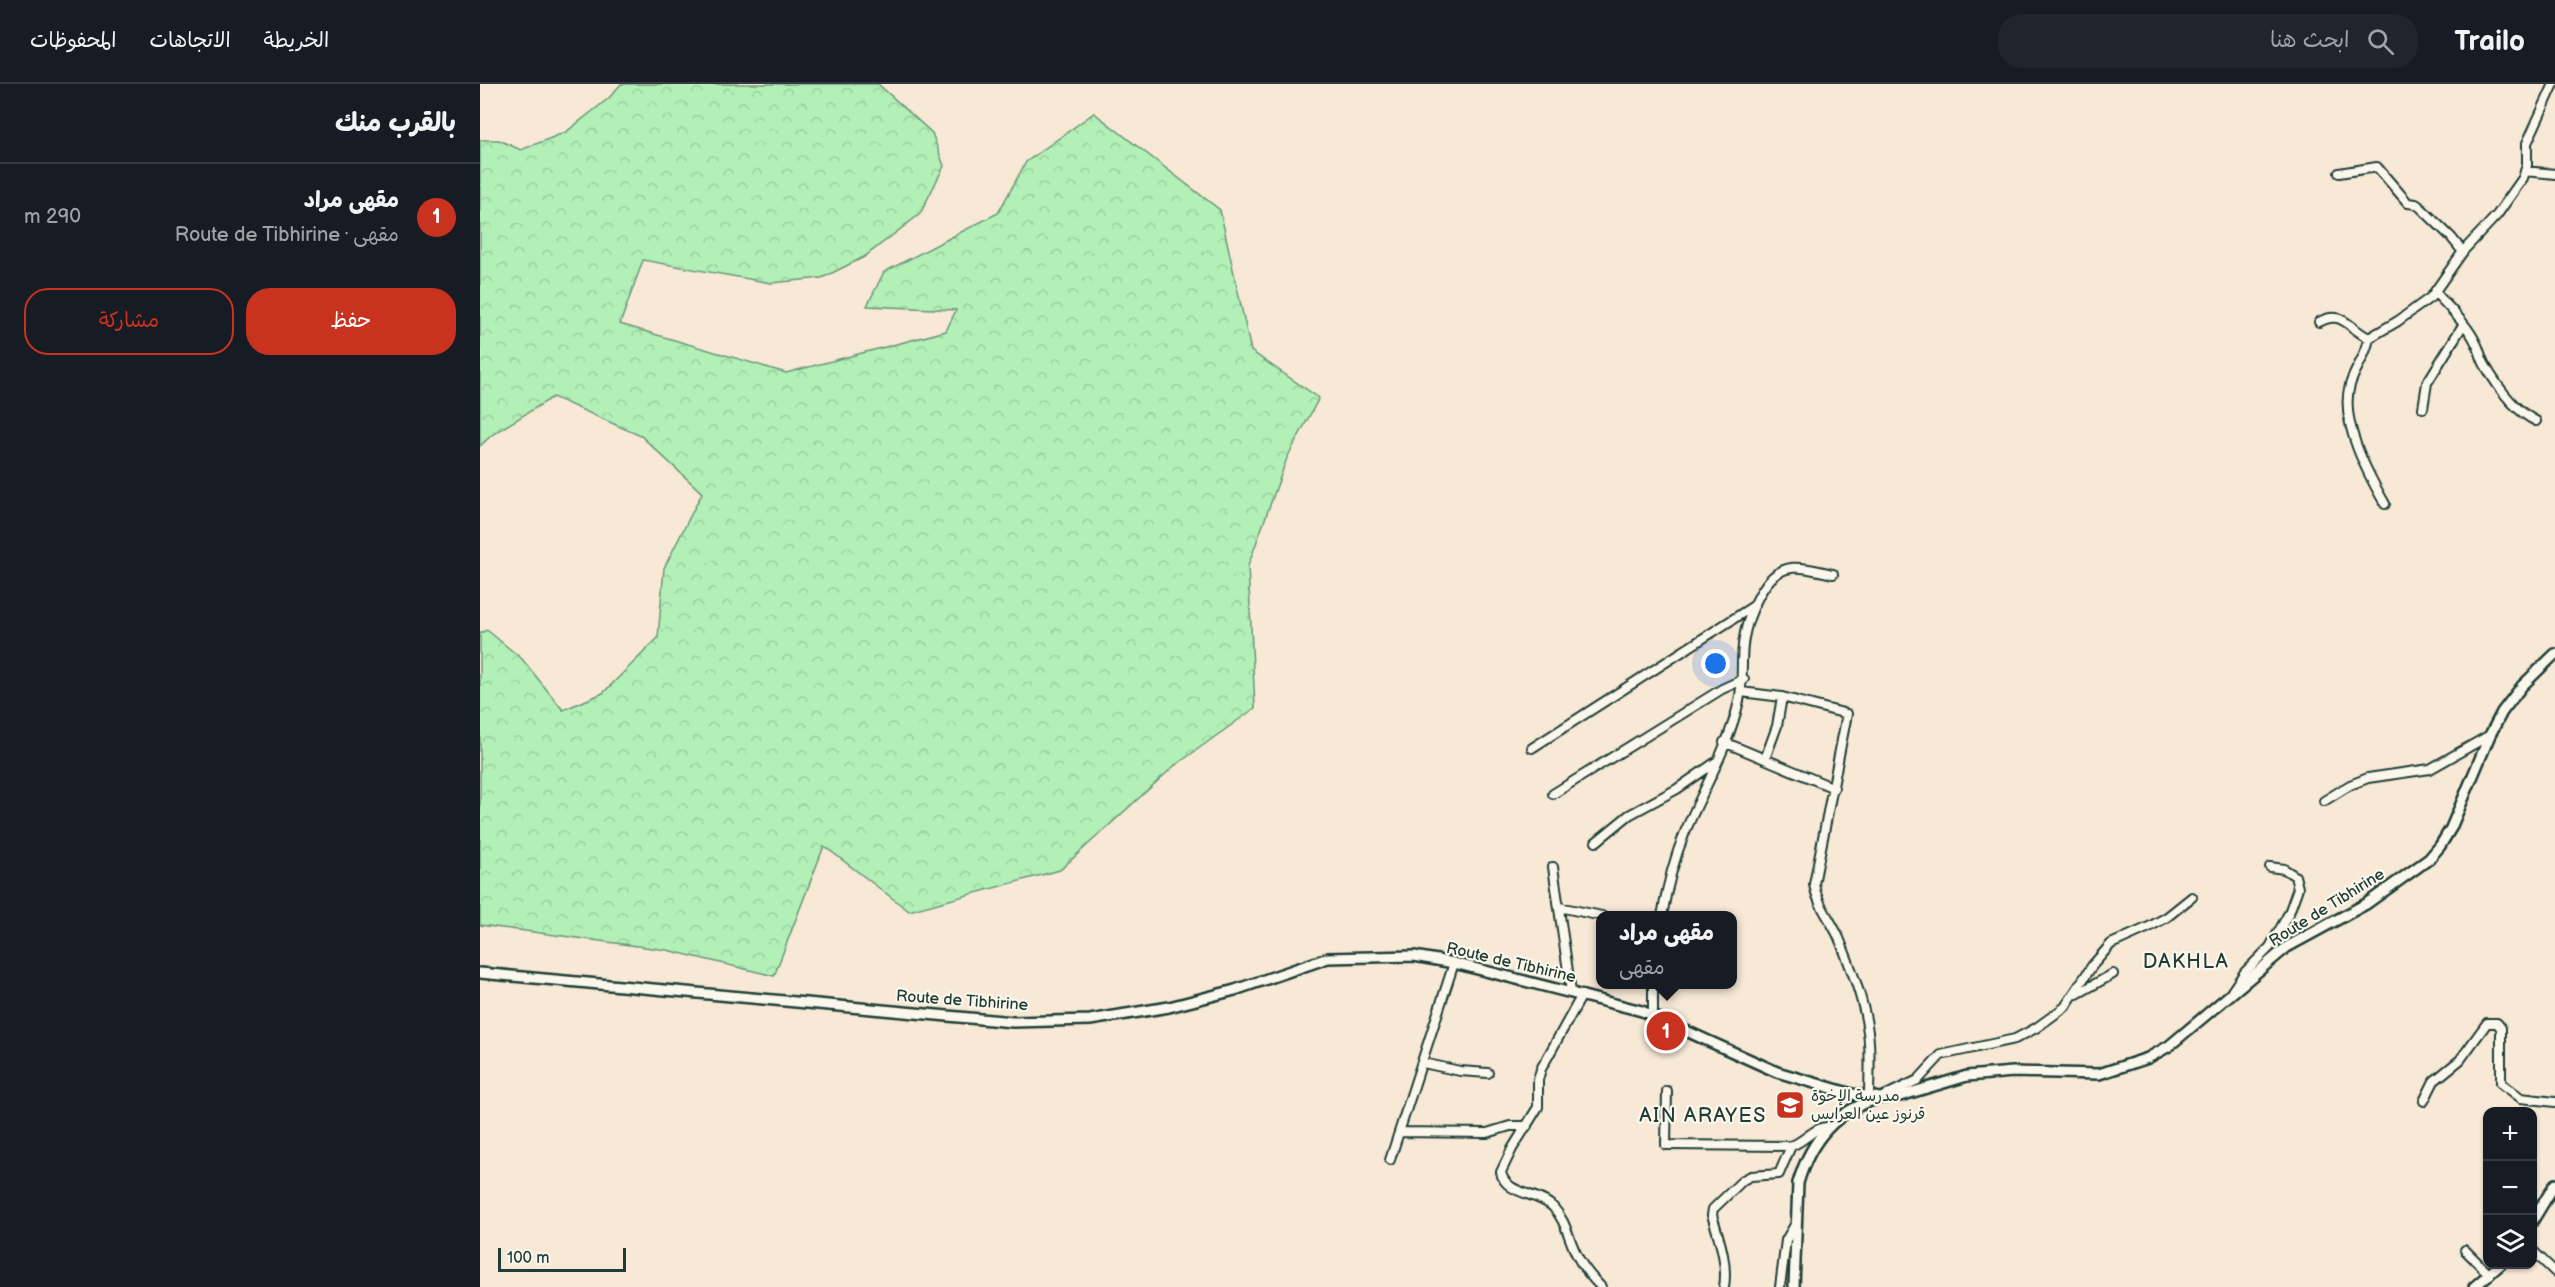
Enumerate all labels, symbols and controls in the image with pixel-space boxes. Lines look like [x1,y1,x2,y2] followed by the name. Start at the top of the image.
[1998,14,2418,68] search box
[2364,25,2397,58] icon: search
[2454,25,2525,58] text: Trailo
[2270,27,2349,54] text: ابحث هنا
[30,28,116,53] text: المحفوظات
[149,28,231,53] text: الاتجاهات
[264,28,329,53] text: الخريطة
[335,108,456,139] text: بالقرب منك
[304,187,399,214] text: مقهى مراد
[24,205,81,229] text: 290 m
[432,205,441,229] text: 1
[175,223,399,247] text: مقهى · Route de Tibhirine
[24,288,234,355] button: مشاركة
[246,288,456,355] button: حفظ
[1701,649,1730,678] your location
[2266,865,2389,951] street label: Route de Tibhirine
[1596,911,1737,989] popup
[1619,920,1714,947] text: مقهى مراد
[1444,939,1578,987] street label: Route de Tibhirine
[2143,950,2229,974] district label: DAKHLA
[1619,956,1665,980] text: مقهى
[895,987,1029,1015] street label: Route de Tibhirine
[1646,1008,1686,1054] pin: 1
[1811,1087,1925,1124] place label: مدرسة الإخوة قرنوز عين العرايس
[1774,1089,1806,1121] school or university icon: مدرسة الإخوة قرنوز عين العرايس
[1639,1104,1767,1128] district label: AIN ARAYES
[2483,1107,2537,1269] map controls
[2483,1107,2537,1161] button: +
[2483,1161,2537,1215] button: −
[2483,1215,2537,1269] button: layers
[498,1245,626,1272] scale bar
[507,1249,550,1268] text: 100 m

